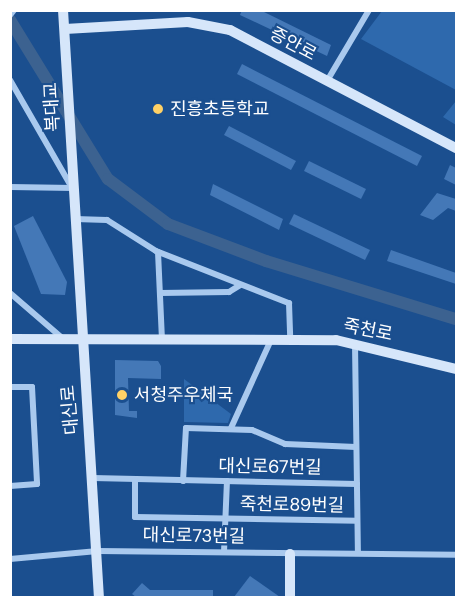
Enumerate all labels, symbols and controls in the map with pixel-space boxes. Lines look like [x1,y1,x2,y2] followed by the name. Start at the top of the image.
[266,23,320,65] street label: 증안로
[40,82,64,132] street label: 복대교
[170,98,269,120] place label: 진흥초등학교
[151,102,165,116] marker: 진흥초등학교
[342,315,394,345] street label: 죽천로
[57,384,83,436] street label: 대신로
[134,384,233,406] place label: 서청주우체국
[115,388,129,402] marker: 서청주우체국
[218,455,322,479] street label: 대신로67번길
[240,493,344,517] street label: 죽천로89번길
[143,524,245,548] street label: 대신로73번길

